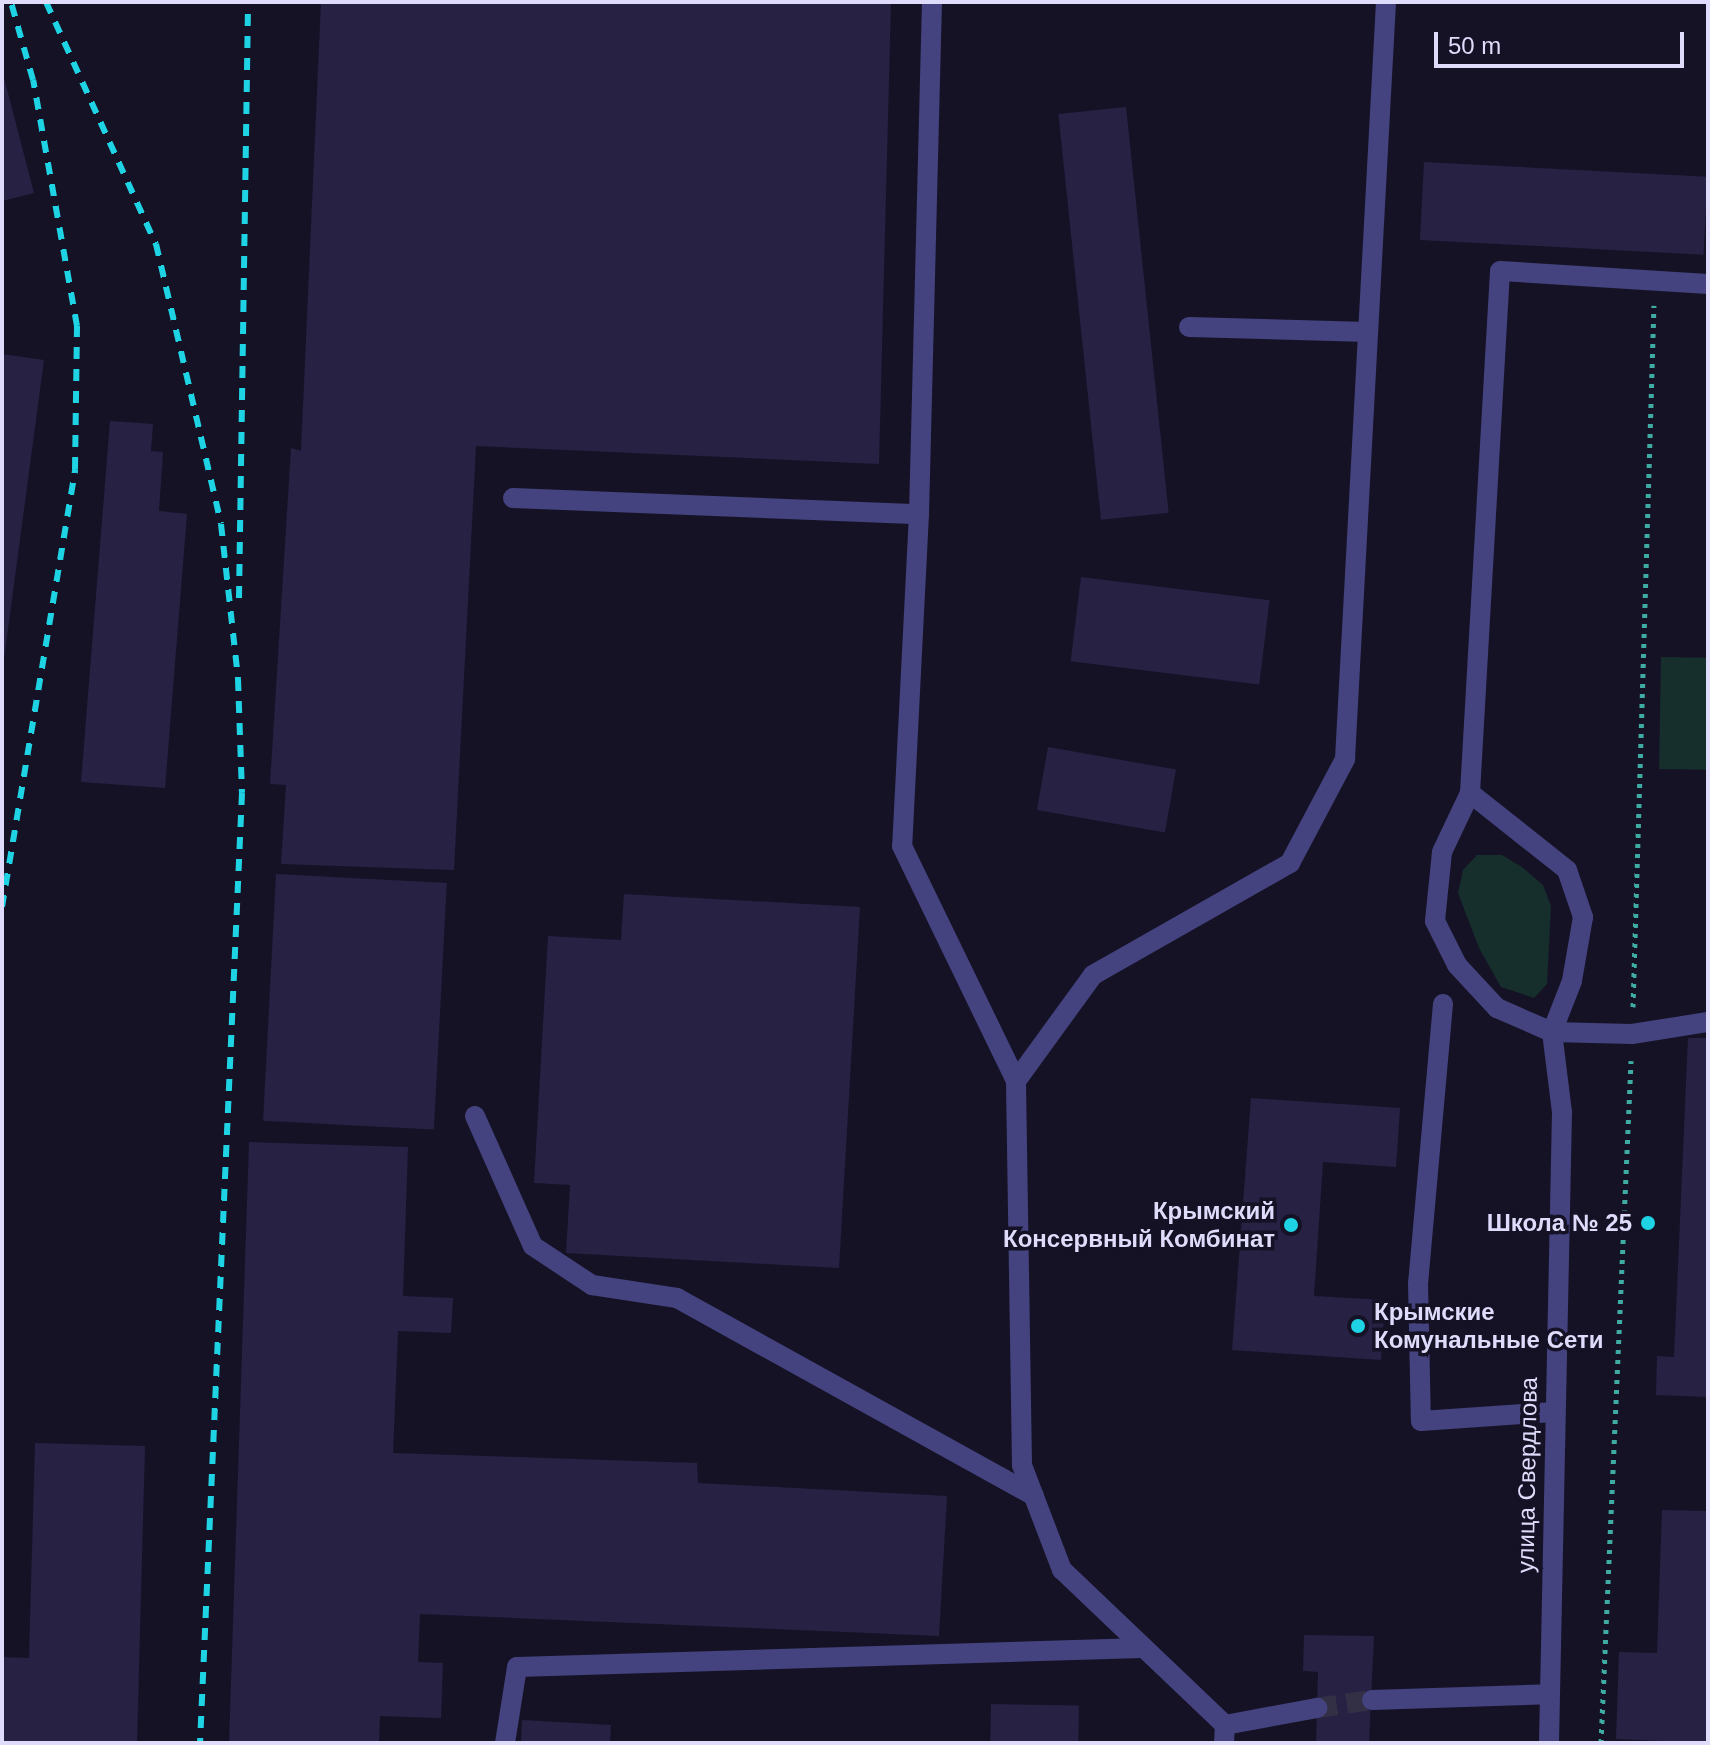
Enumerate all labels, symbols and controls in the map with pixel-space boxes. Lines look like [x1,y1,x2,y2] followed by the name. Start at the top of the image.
[1438,16,1688,66] scale bar
[1448,32,1501,59] text: 50 m
[1003,1197,1275,1253] place label: Крымский Консервный Комбинат
[1487,1209,1632,1237] place label: Школа № 25
[1639,1214,1657,1232] marker: Школа № 25
[1282,1216,1300,1234] marker: Крымский Консервный Комбинат
[1374,1298,1604,1354] place label: Крымские Комунальные Сети
[1349,1317,1367,1335] marker: Крымские Комунальные Сети
[1511,1377,1543,1573] street label: улица Свердлова

